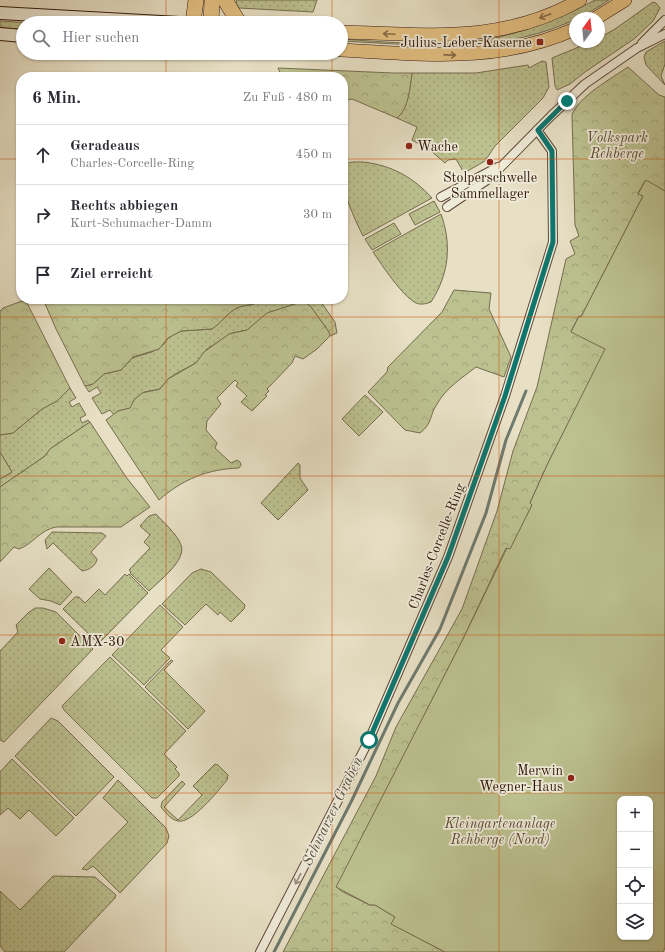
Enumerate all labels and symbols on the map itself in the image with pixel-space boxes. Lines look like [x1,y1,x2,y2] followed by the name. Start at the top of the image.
[539,12,551,20] one-way arrow
[569,12,605,48] north arrow
[383,30,396,38] one-way arrow
[401,36,532,50] place label: Julius-Leber-Kaserne
[535,37,545,47] marker: Julius-Leber-Kaserne
[443,51,456,59] one-way arrow
[558,92,576,110] route end
[586,131,648,162] park label: Volkspark Rehberge
[417,140,458,154] place label: Wache
[404,141,414,151] marker: Wache
[485,157,495,167] marker: Stolperschwelle Sammellager
[443,171,537,201] place label: Stolperschwelle Sammellager
[406,481,468,611] street label: Charles-Corcelle-Ring
[70,635,124,649] place label: AMX-30
[57,636,67,646] marker: AMX-30
[360,731,378,749] route start
[300,754,366,869] water label: Schwarzer Graben
[479,764,563,794] place label: Merwin Wegner-Haus
[566,773,576,783] marker: Merwin Wegner-Haus
[443,817,556,848] park label: Kleingartenanlage Rehberge (Nord)
[294,873,301,885] one-way arrow

